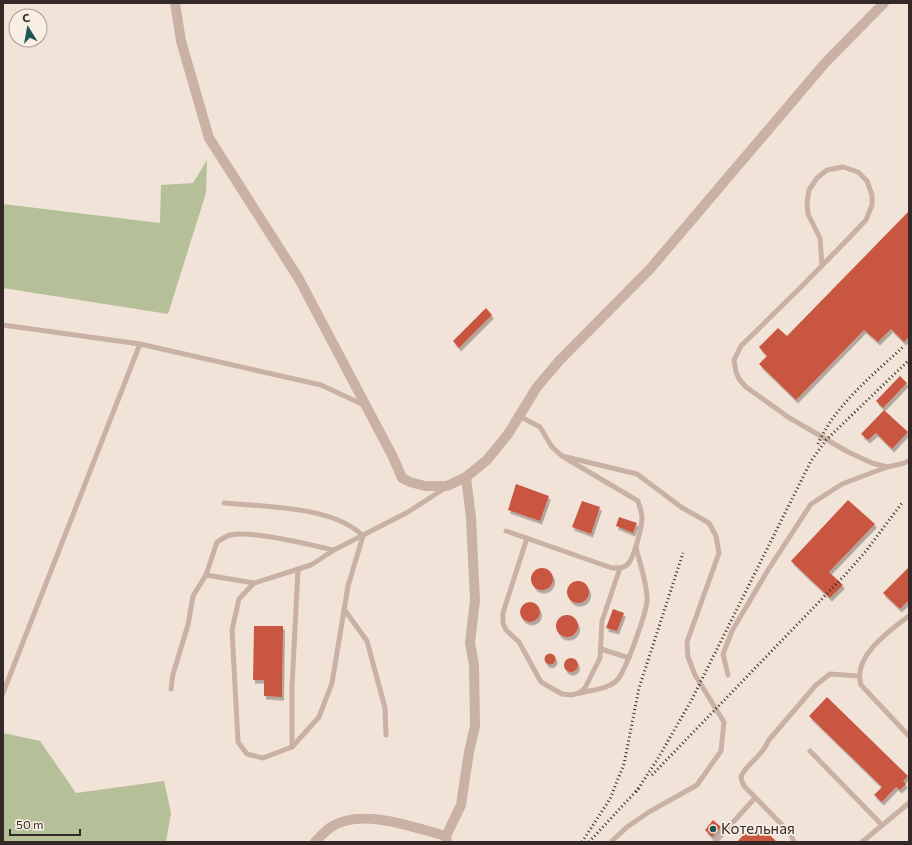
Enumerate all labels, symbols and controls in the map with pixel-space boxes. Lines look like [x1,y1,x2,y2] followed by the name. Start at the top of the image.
[8,8,48,48] north arrow
[21,11,31,25] text: С
[10,811,80,837] scale bar
[16,817,44,831] text: 50 m
[721,819,795,837] place label: Котельная
[708,824,718,834] marker: Котельная

